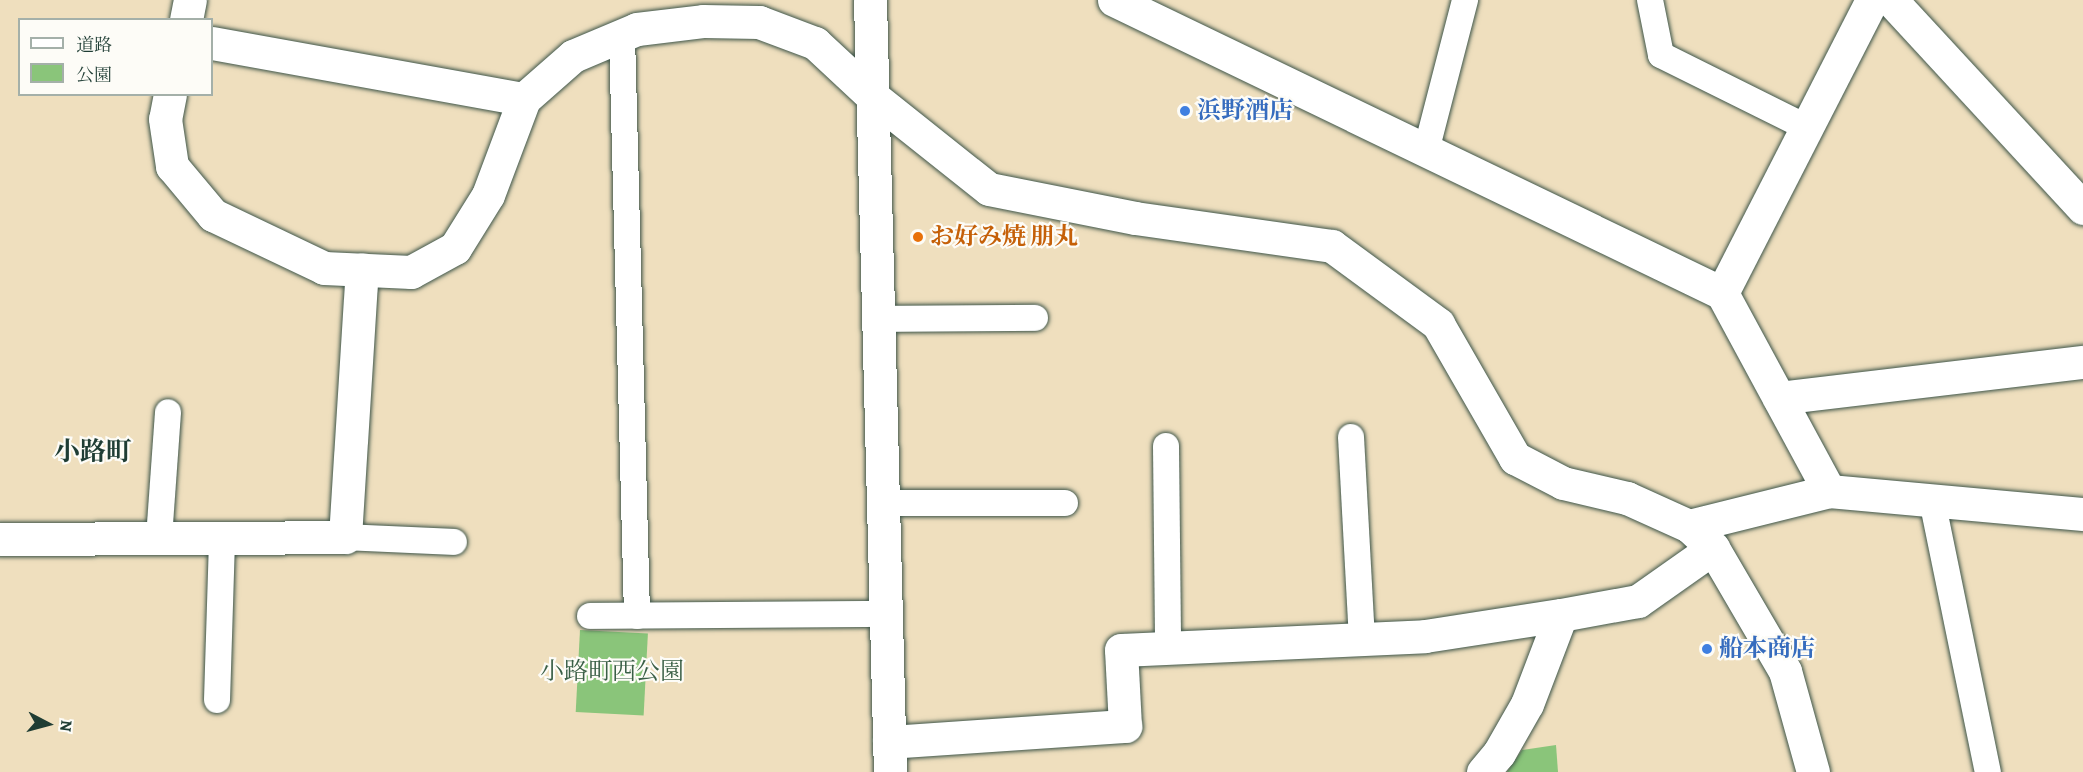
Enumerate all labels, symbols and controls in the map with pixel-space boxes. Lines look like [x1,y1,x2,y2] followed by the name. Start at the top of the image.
[18,18,213,96] legend
[76,33,112,57] text: 道路
[76,63,112,87] text: 公園
[1197,97,1293,125] place label: 浜野酒店
[1178,104,1192,118] marker: 浜野酒店
[930,223,1078,251] place label: お好み焼 朋丸
[911,230,925,244] marker: お好み焼 朋丸
[54,436,132,468] district label: 小路町
[1719,635,1815,663] place label: 船本商店
[1700,642,1714,656] marker: 船本商店
[540,658,684,686] park label: 小路町西公園
[18,694,78,754] north arrow
[54,719,77,733] text: N

